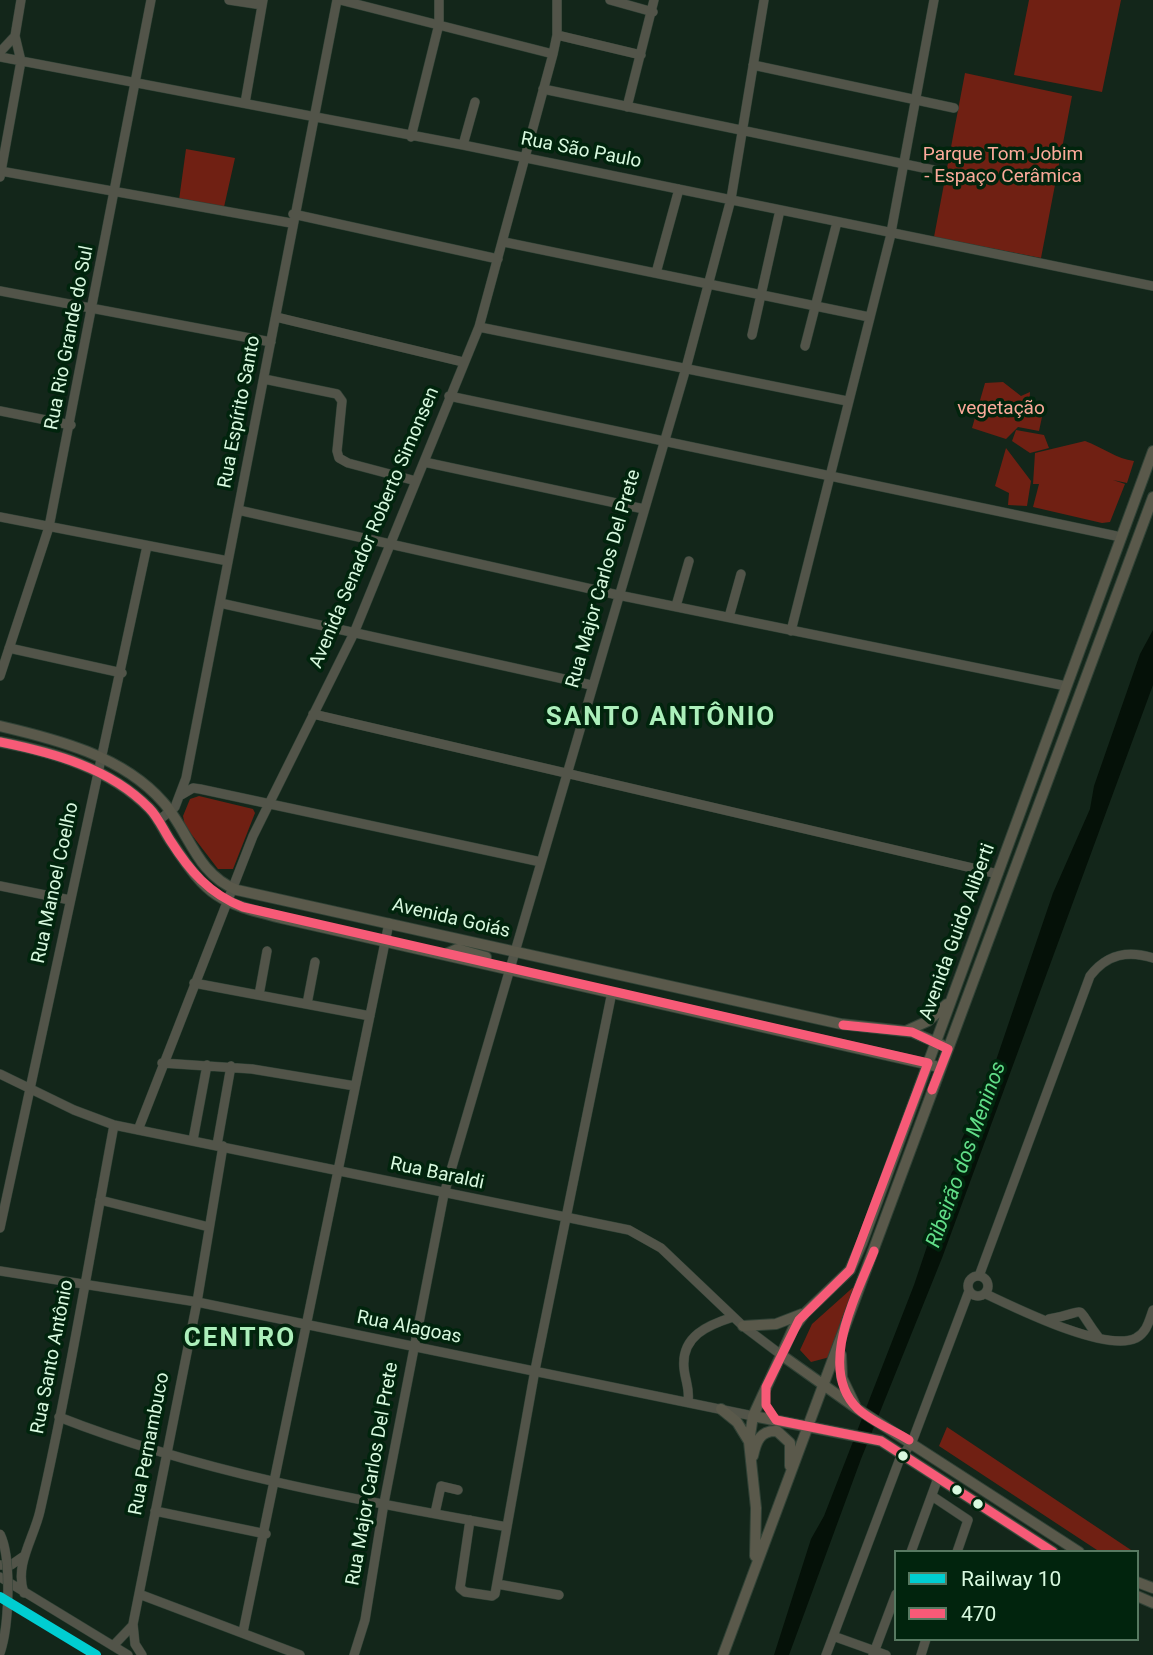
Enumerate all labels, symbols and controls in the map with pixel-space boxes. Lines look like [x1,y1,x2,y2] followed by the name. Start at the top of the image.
[519,128,643,174] street label: Rua São Paulo
[923,144,1083,188] park label: Parque Tom Jobim - Espaço Cerâmica
[41,244,99,432] street label: Rua Rio Grande do Sul
[214,334,266,490] street label: Rua Espírito Santo
[305,384,445,672] street label: Avenida Senador Roberto Simonsen
[957,398,1045,420] park label: vegetação
[562,467,646,691] street label: Rua Major Carlos Del Prete
[547,702,775,734] district label: SANTO ANTÔNIO
[28,800,84,966] street label: Rua Manoel Coelho
[915,841,1001,1023] street label: Avenida Guido Aliberti
[390,894,512,944] street label: Avenida Goiás
[922,1059,1012,1251] water label: Ribeirão dos Meninos
[388,1153,486,1195] street label: Rua Baraldi
[27,1278,79,1436] street label: Rua Santo Antônio
[355,1307,463,1349] street label: Rua Alagoas
[185,1323,295,1355] district label: CENTRO
[342,1361,404,1587] street label: Rua Major Carlos Del Prete
[125,1371,175,1517] street label: Rua Pernambuco
[896,1449,910,1463] unlabelled marker
[950,1483,964,1497] unlabelled marker
[971,1497,985,1511] unlabelled marker
[894,1550,1139,1641] legend
[961,1567,1061,1591] text: Railway 10
[961,1602,996,1626] text: 470

